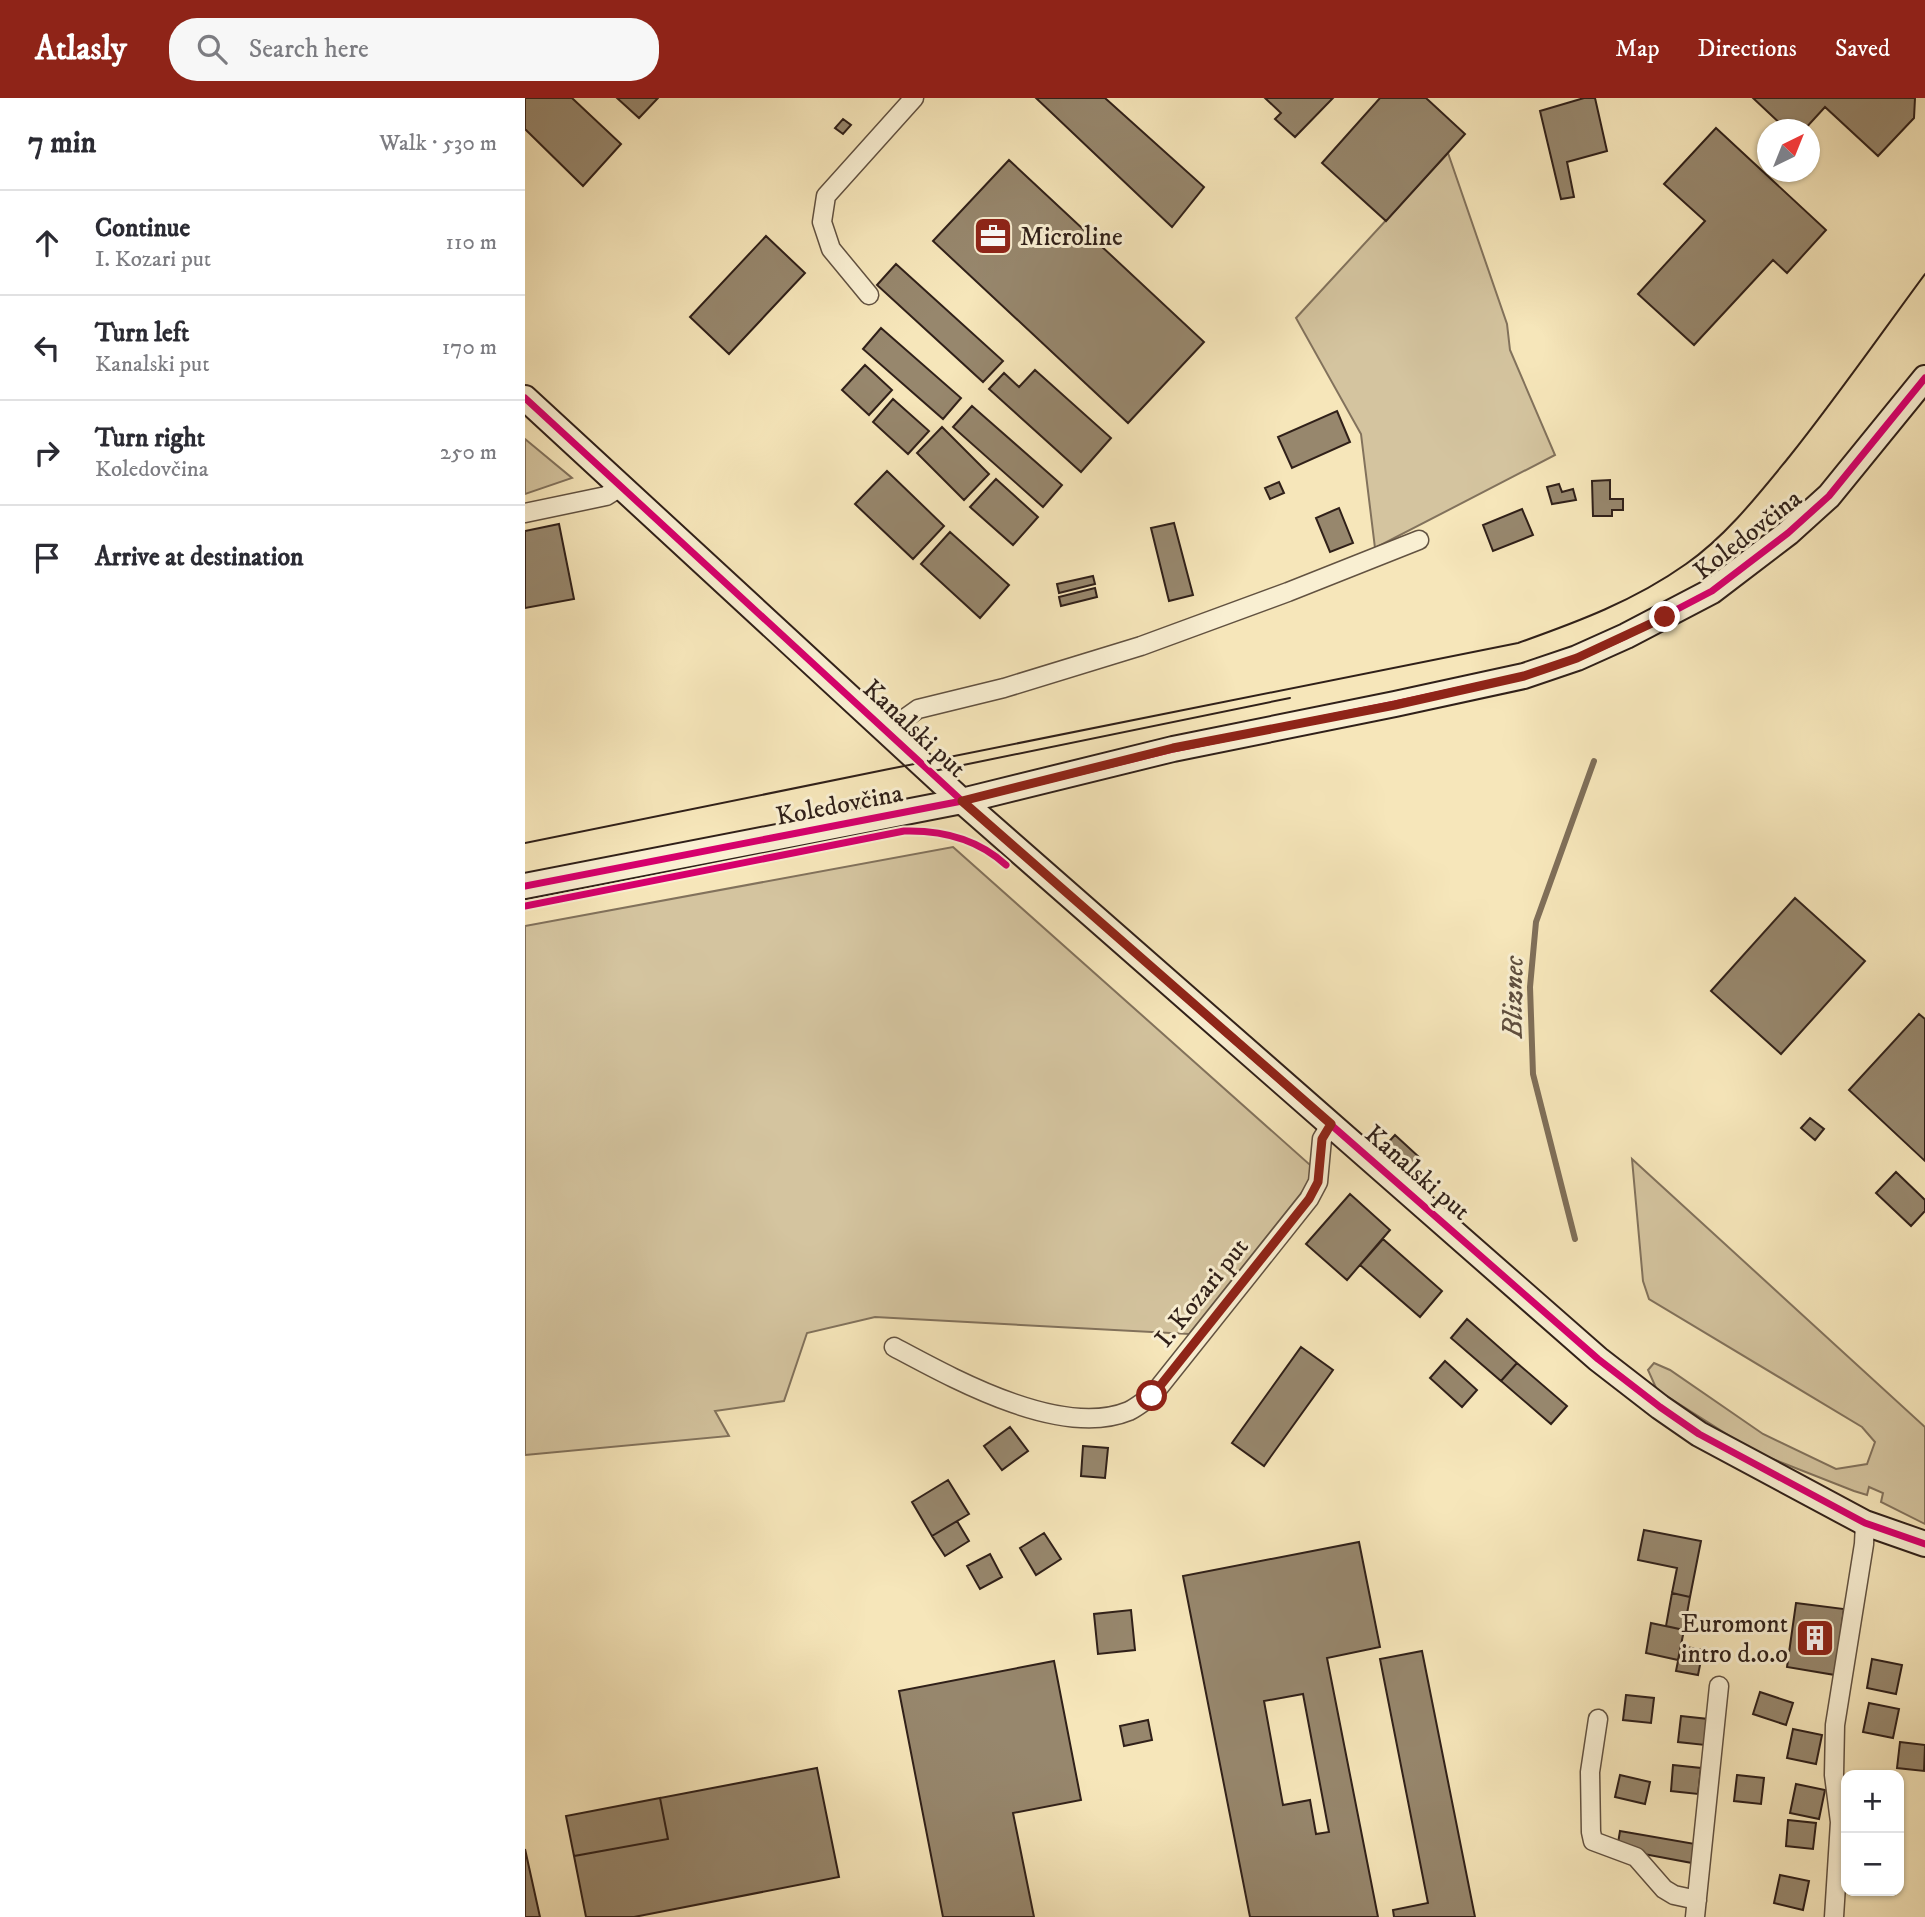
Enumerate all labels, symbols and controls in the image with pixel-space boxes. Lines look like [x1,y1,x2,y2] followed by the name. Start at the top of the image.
[169,18,659,81] search box
[35,29,127,70] text: Atlasly
[193,30,231,68] icon: search
[249,33,369,66] text: Search here
[1615,34,1660,64] text: Map
[1698,34,1797,64] text: Directions
[1835,34,1890,64] text: Saved
[1757,119,1820,182] north arrow
[28,125,96,162] text: 7 min
[379,129,497,158] text: Walk · 530 m
[95,212,190,245] text: Continue
[972,215,1014,257] office icon: Microline
[1020,221,1123,254] place label: Microline
[28,224,66,262] icon: ahead
[446,228,497,257] text: 110 m
[95,245,211,274] text: I. Kozari put
[95,317,189,350] text: Turn left
[28,329,66,367] icon: left
[442,333,497,362] text: 170 m
[95,350,210,379] text: Kanalski put
[95,422,205,455] text: Turn right
[28,434,66,472] icon: right
[440,438,497,467] text: 250 m
[95,455,209,484] text: Koledovčina
[1687,483,1809,588] street label: Koledovčina
[28,539,66,577] icon: arrive
[95,541,304,574] text: Arrive at destination
[1649,601,1680,632] route end
[855,673,973,785] street label: Kanalski put
[773,777,905,834] street label: Koledovčina
[1495,955,1532,1039] water label: Bliznec
[1357,1118,1477,1228] street label: Kanalski put
[1148,1232,1256,1354] street label: I. Kozari put
[1136,1380,1167,1411] route start
[1681,1608,1788,1671] place label: Euromont intro d.o.o
[1794,1617,1836,1659] building icon: Euromont intro d.o.o
[1841,1770,1904,1896] map controls
[1841,1770,1904,1833] button: +
[1841,1833,1904,1896] button: −

